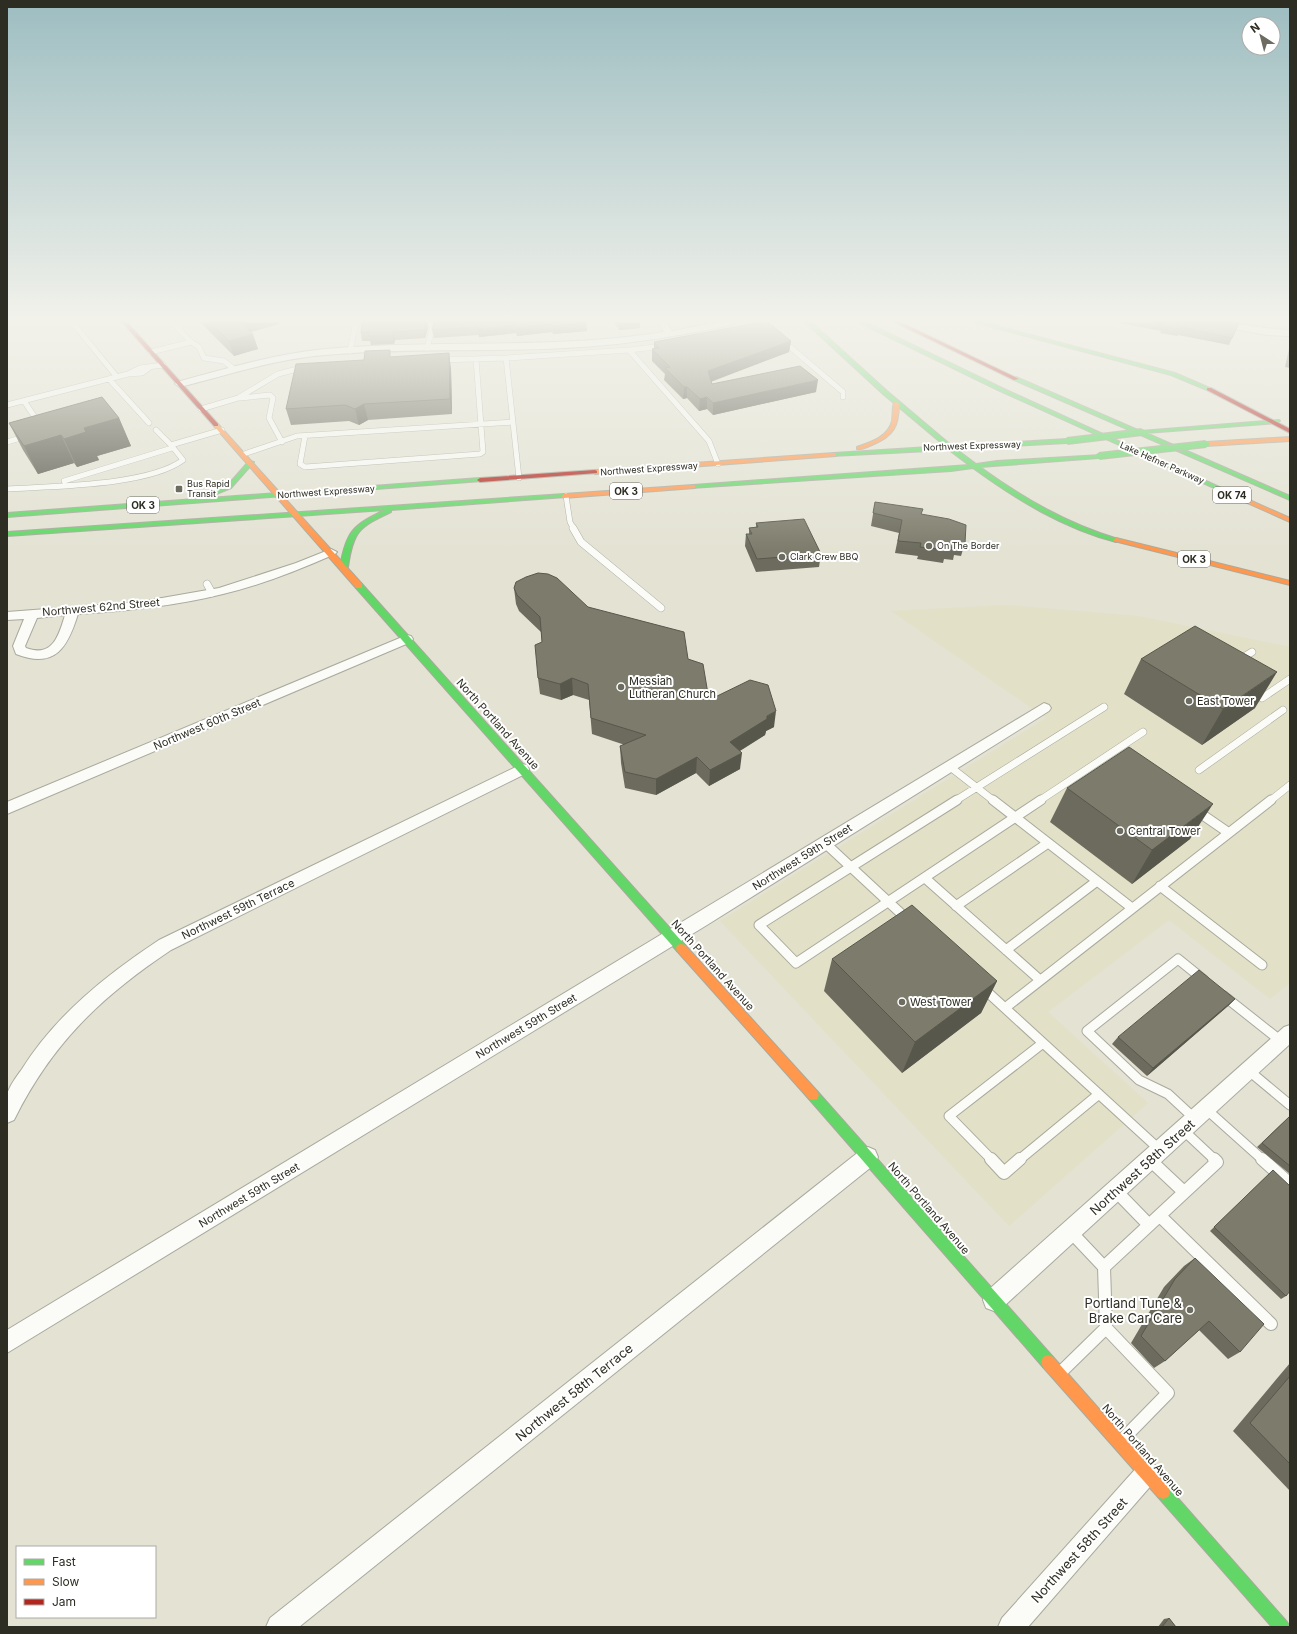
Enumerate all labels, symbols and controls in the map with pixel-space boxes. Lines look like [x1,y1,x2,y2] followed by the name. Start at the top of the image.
[1241,16,1281,56] north arrow
[1248,20,1263,36] text: N
[923,438,1021,453] street label: Northwest Expressway
[1118,439,1206,486] street label: Lake Hefner Parkway
[600,460,698,477] street label: Northwest Expressway
[187,478,230,499] place label: Bus Rapid Transit
[277,483,375,500] street label: Northwest Expressway
[610,483,642,499] road number: OK 3
[174,484,184,494] marker: Bus Rapid Transit
[1213,487,1251,503] road number: OK 74
[127,497,159,513] road number: OK 3
[937,540,1000,551] place label: On The Border
[924,541,934,551] marker: On The Border
[790,551,858,562] place label: Clark Crew BBQ
[1178,551,1210,567] road number: OK 3
[777,552,787,562] marker: Clark Crew BBQ
[42,595,161,619] street label: Northwest 62nd Street
[629,674,716,701] place label: Messiah Lutheran Church
[453,676,543,772] street label: North Portland Avenue
[616,682,626,692] marker: Messiah Lutheran Church
[1197,694,1254,708] place label: East Tower
[151,695,263,753] street label: Northwest 60th Street
[1184,696,1194,706] marker: East Tower
[750,820,855,893] street label: Northwest 59th Street
[1128,824,1201,838] place label: Central Tower
[1115,826,1125,836] marker: Central Tower
[179,876,297,942] street label: Northwest 59th Terrace
[668,917,758,1013] street label: North Portland Avenue
[473,990,579,1062] street label: Northwest 59th Street
[910,995,971,1009] place label: West Tower
[897,997,907,1007] marker: West Tower
[1086,1116,1198,1218] street label: Northwest 58th Street
[196,1159,302,1231] street label: Northwest 59th Street
[885,1159,973,1257] street label: North Portland Avenue
[1084,1295,1183,1326] place label: Portland Tune & Brake Car Care
[1185,1305,1195,1315] marker: Portland Tune & Brake Car Care
[512,1340,636,1444] street label: Northwest 58th Terrace
[1099,1401,1187,1499] street label: North Portland Avenue
[1028,1494,1130,1606] street label: Northwest 58th Street
[16,1546,156,1618] legend
[52,1554,76,1569] text: Fast
[52,1574,80,1589] text: Slow
[52,1594,76,1609] text: Jam

